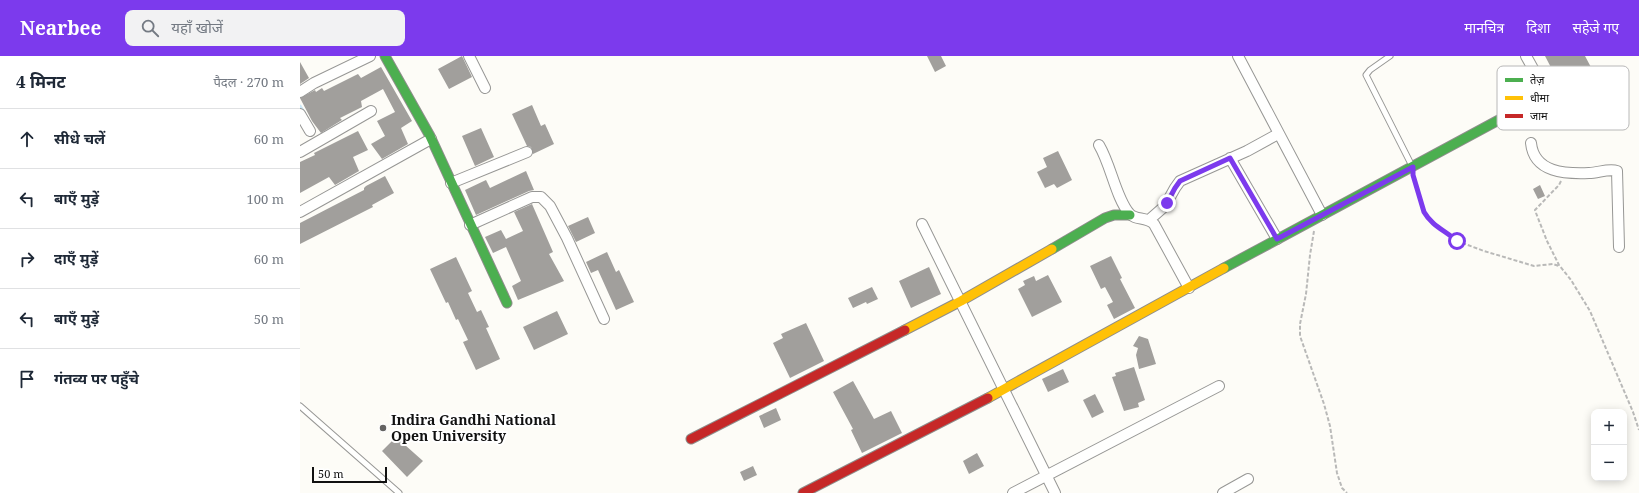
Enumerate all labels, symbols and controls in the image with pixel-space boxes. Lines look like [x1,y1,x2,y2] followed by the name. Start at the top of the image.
[125,10,405,46] search box
[20,15,101,41] text: Nearbee
[139,17,161,39] icon: search
[171,17,223,37] text: यहाँ खोजें
[1464,18,1504,37] text: मानचित्र
[1526,18,1550,37] text: दिशा
[1572,18,1619,37] text: सहेजे गए
[1497,66,1629,130] legend
[16,70,66,93] text: 4 मिनट
[1530,72,1545,87] text: तेज़
[213,73,284,91] text: पैदल · 270 m
[1530,90,1549,105] text: धीमा
[1530,108,1548,123] text: जाम
[16,128,38,150] icon: ahead
[54,128,105,148] text: सीधे चलें
[254,130,284,148] text: 60 m
[16,188,38,210] icon: left
[54,188,99,208] text: बाएँ मुड़ें
[247,190,284,208] text: 100 m
[1158,194,1176,212] route end
[1448,232,1466,250] route start
[16,248,38,270] icon: right
[54,248,98,268] text: दाएँ मुड़ें
[254,250,284,268] text: 60 m
[16,308,38,330] icon: left
[54,308,99,328] text: बाएँ मुड़ें
[254,310,284,328] text: 50 m
[16,368,38,390] icon: arrive
[54,368,139,388] text: गंतव्य पर पहुँचे
[1591,409,1627,481] map controls
[1591,409,1627,445] button: +
[391,410,556,445] place label: Indira Gandhi National Open University
[378,423,388,433] marker: Indira Gandhi National Open University
[1591,445,1627,481] button: −
[312,465,387,484] scale bar
[318,466,344,481] text: 50 m

